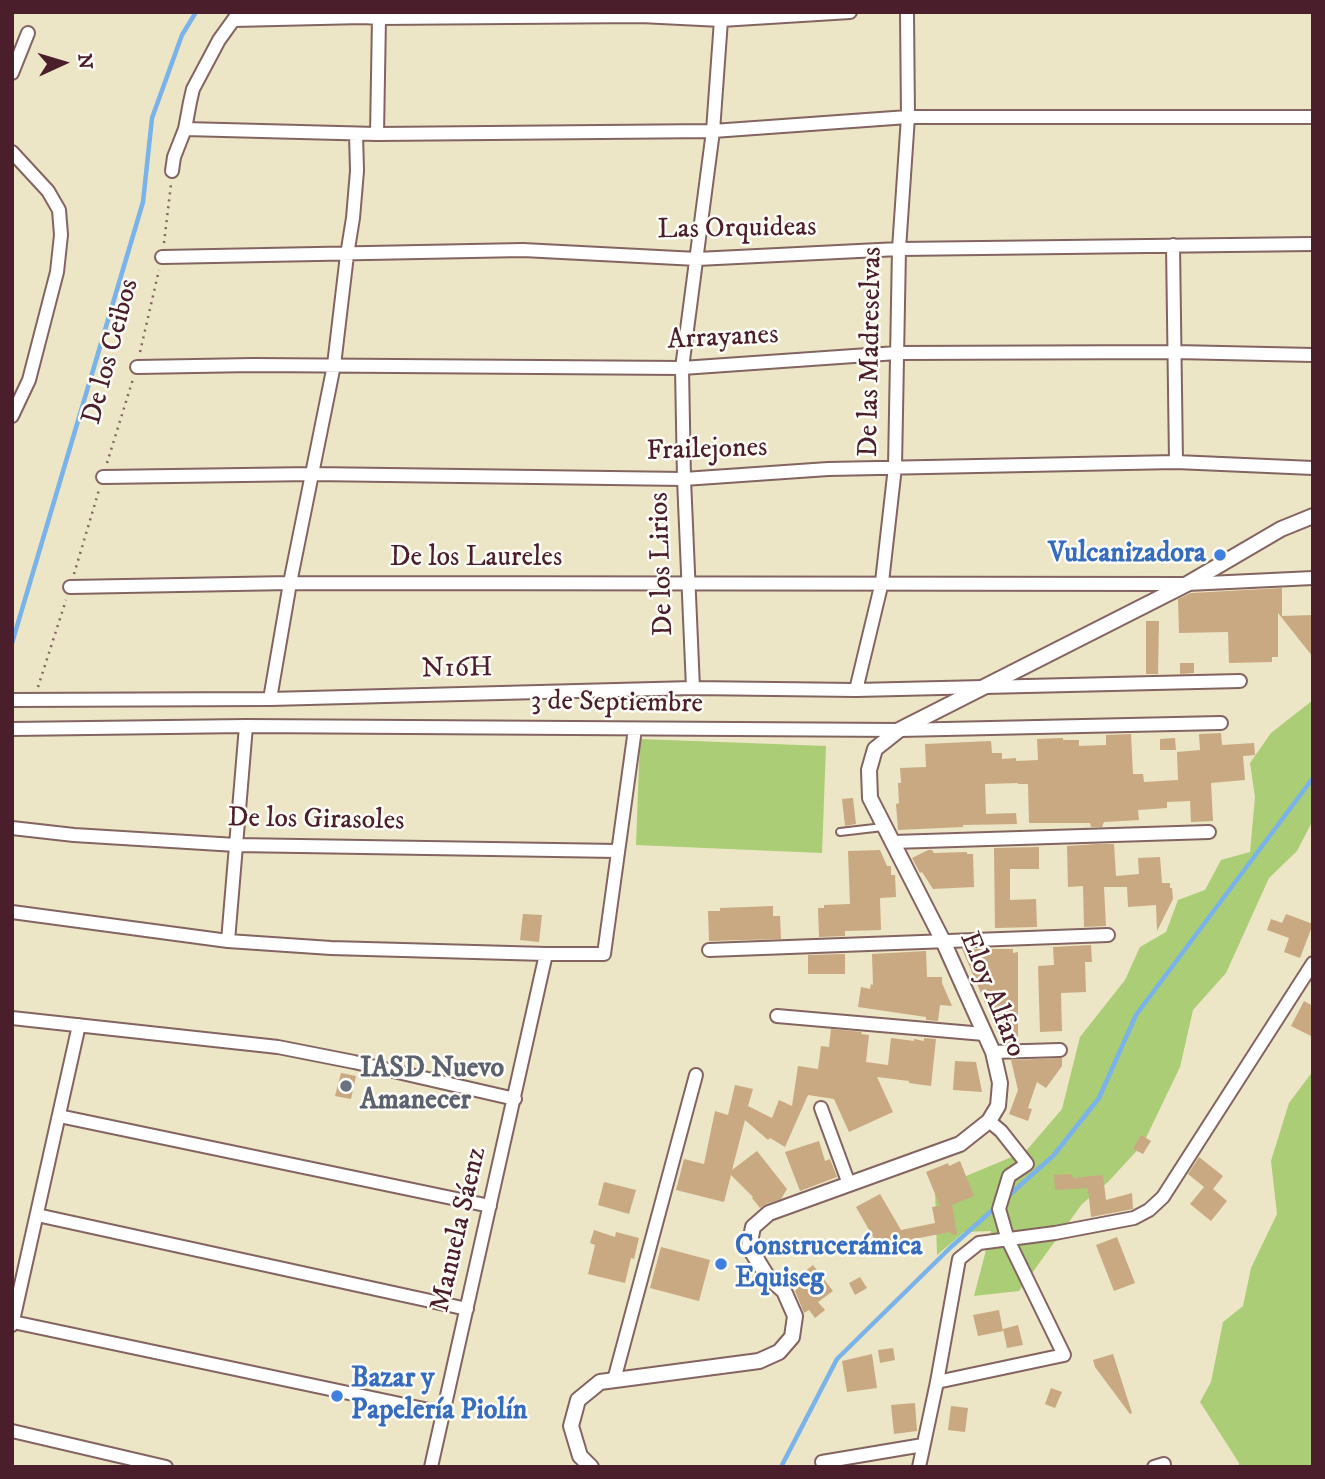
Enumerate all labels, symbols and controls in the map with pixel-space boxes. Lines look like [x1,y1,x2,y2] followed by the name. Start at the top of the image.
[28,28,98,98] north arrow
[72,53,96,70] text: N
[657,212,817,248] street label: Las Orquideas
[853,247,891,457] street label: De las Madreselvas
[76,276,148,428] street label: De los Ceibos
[667,319,779,359] street label: Arrayanes
[646,432,768,470] street label: Frailejones
[644,492,682,636] street label: De los Lirios
[1048,538,1206,572] place label: Vulcanizadora
[390,542,562,576] street label: De los Laureles
[1212,547,1228,563] marker: Vulcanizadora
[421,653,493,687] street label: N16H
[531,686,703,722] street label: 3 de Septiembre
[227,803,405,839] street label: De los Girasoles
[951,927,1031,1063] street label: Eloy Alfaro
[360,1053,504,1119] place label: IASD Nuevo Amanecer
[338,1078,354,1094] marker: IASD Nuevo Amanecer
[425,1144,495,1316] street label: Manuela Sáenz
[735,1231,922,1297] place label: Construcerámica Equiseg
[713,1256,729,1272] marker: Construcerámica Equiseg
[351,1363,527,1429] place label: Bazar y Papelería Piolín
[329,1388,345,1404] marker: Bazar y Papelería Piolín

